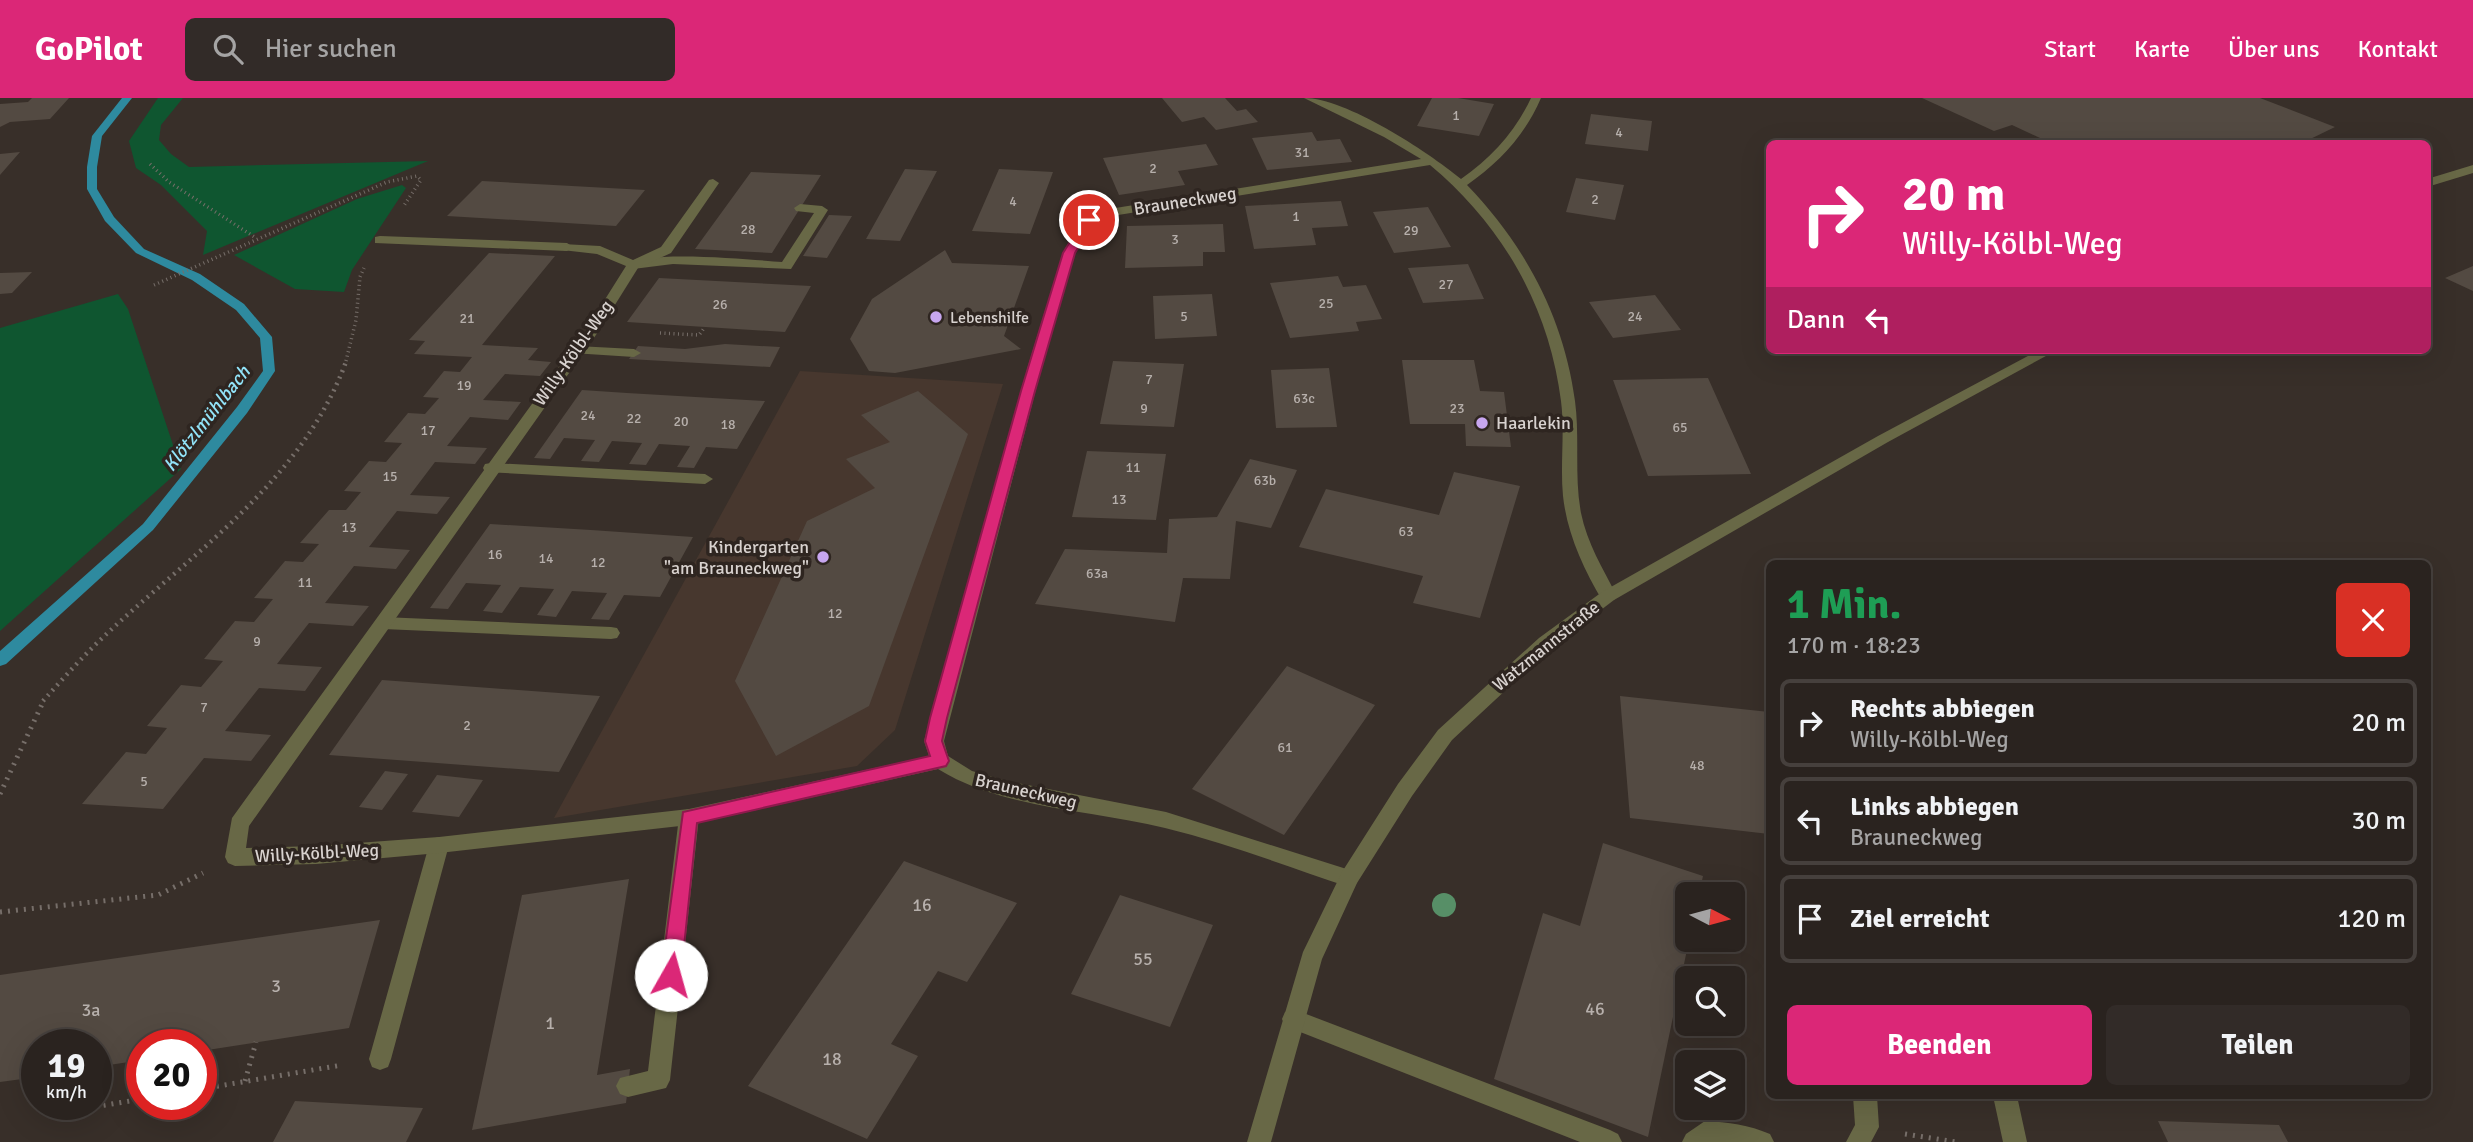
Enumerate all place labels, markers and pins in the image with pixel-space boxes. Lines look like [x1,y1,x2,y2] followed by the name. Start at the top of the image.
[1059,190,1119,250] pin
[950,308,1029,328] place label: Lebenshilfe
[928,309,944,325] marker: Lebenshilfe
[1496,412,1571,434] place label: Haarlekin
[1474,415,1490,431] marker: Haarlekin
[664,536,809,579] place label: Kindergarten "am Brauneckweg"
[815,549,831,565] marker: Kindergarten "am Brauneckweg"

